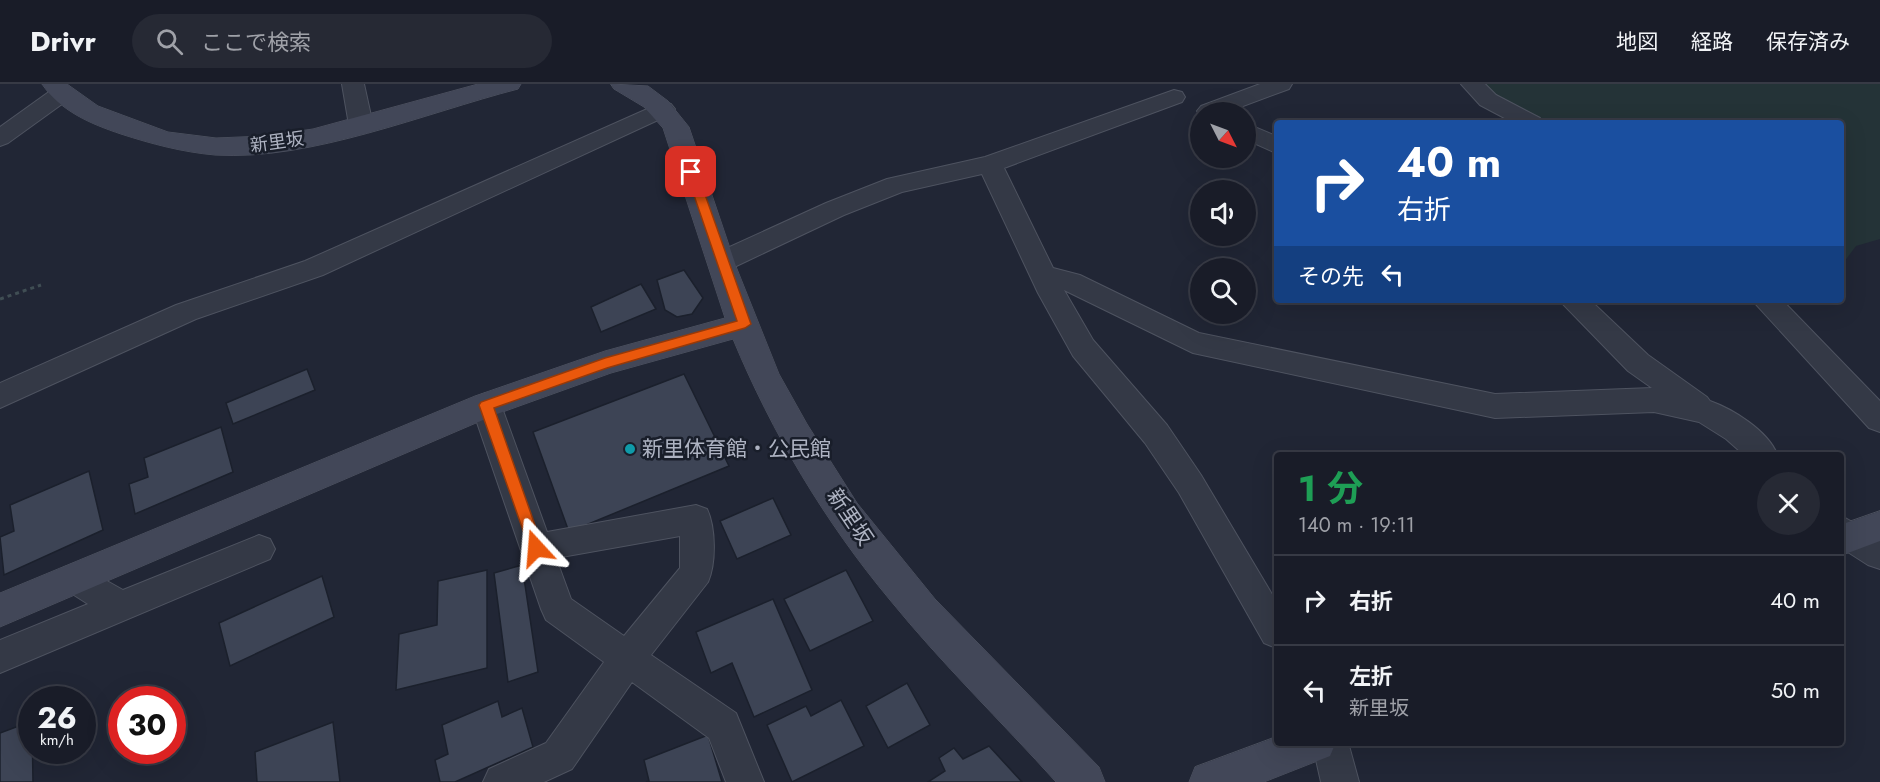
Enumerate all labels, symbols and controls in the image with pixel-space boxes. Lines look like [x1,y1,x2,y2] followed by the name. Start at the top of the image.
[132,14,552,68] search box
[30,21,96,62] text: Drivr
[153,25,186,58] icon: search
[201,26,311,58] text: ここで検索
[1616,27,1658,57] text: 地図
[1691,27,1733,57] text: 経路
[1766,27,1850,57] text: 保存済み
[1190,102,1256,168] north arrow
[1190,102,1256,324] map controls
[248,125,306,159] street label: 新里坂
[1397,132,1501,193] text: 40 m
[1298,144,1376,222] icon: right
[665,146,716,197] pin
[674,155,707,188] icon: arrive
[1190,180,1256,246] button: sound
[1397,190,1451,229] text: 右折
[1190,258,1256,324] button: search
[1376,258,1409,291] icon: left
[1298,260,1364,292] text: その先
[642,434,831,464] place label: 新里体育館・公民館
[623,442,637,456] marker: 新里体育館・公民館
[1298,462,1363,514] text: 1 分
[1757,472,1820,535] button: close
[820,482,880,552] street label: 新里坂
[1298,511,1415,540] text: 140 m · 19:11
[504,516,568,580] position arrow
[1298,584,1331,617] icon: right
[1770,584,1820,616] text: 40 m
[1349,585,1393,617] text: 右折
[1349,660,1393,692] text: 左折
[1298,674,1331,707] icon: left
[1771,674,1820,706] text: 50 m
[108,686,186,764] speed limit sign: 30
[1349,694,1409,723] text: 新里坂
[37,696,77,739] text: 26
[40,729,74,751] text: km/h

